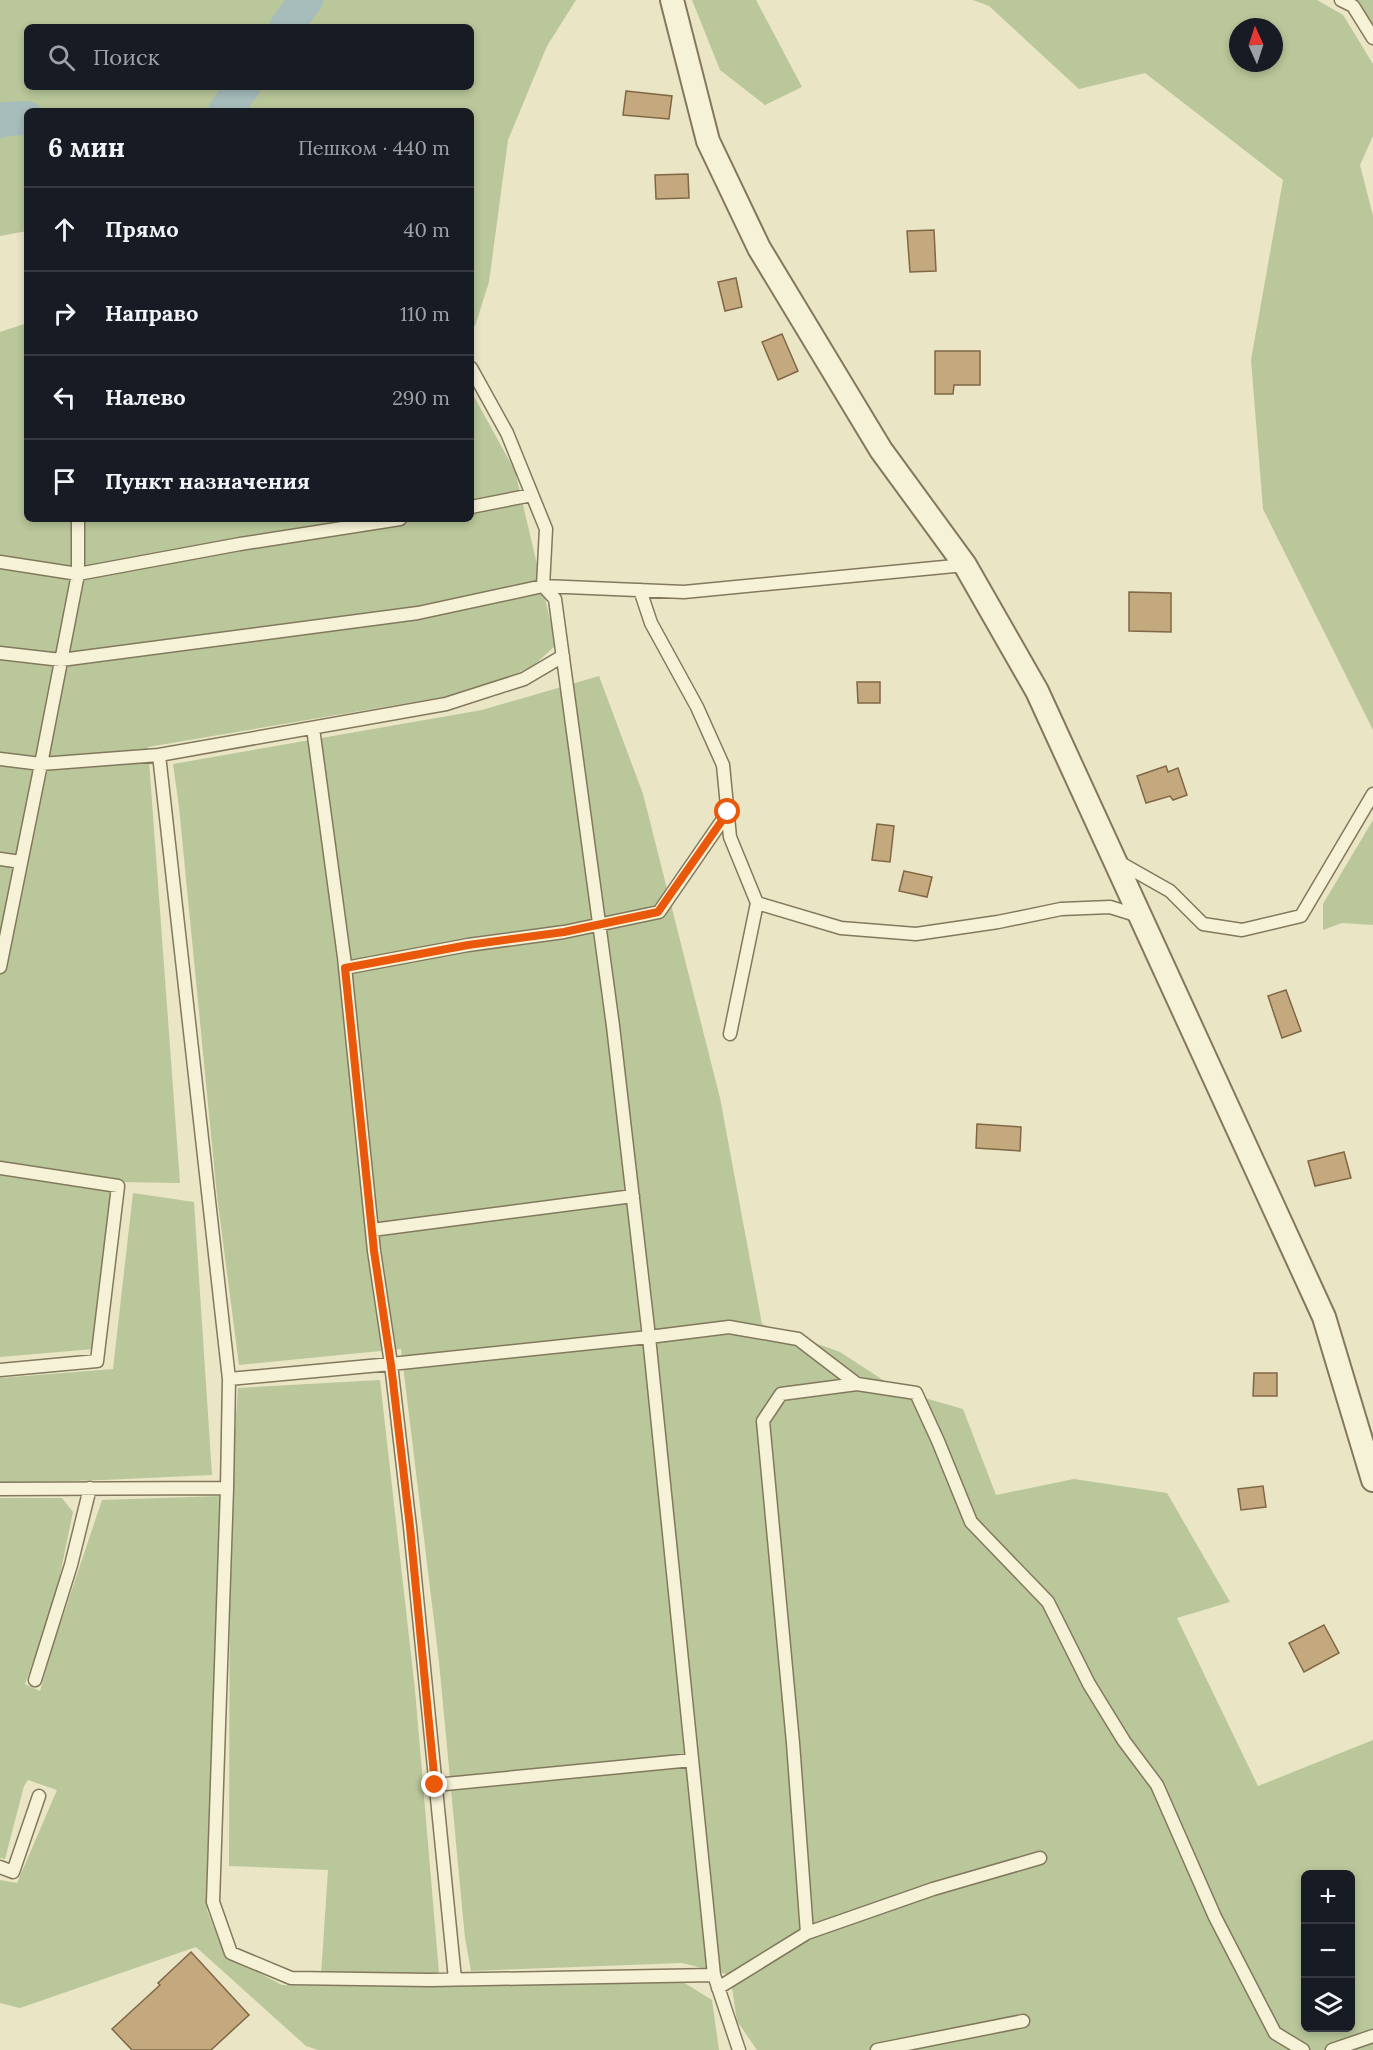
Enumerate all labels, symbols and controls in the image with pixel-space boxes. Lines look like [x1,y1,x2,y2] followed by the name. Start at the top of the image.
[1229,18,1283,72] north arrow
[24,24,474,90] search box
[45,41,78,74] icon: search
[93,43,159,71] text: Поиск
[48,131,125,164] text: 6 мин
[298,135,450,160] text: Пешком · 440 m
[48,213,81,246] icon: ahead
[105,215,179,243] text: Прямо
[404,217,450,242] text: 40 m
[48,297,81,330] icon: right
[105,299,199,327] text: Направо
[400,301,450,326] text: 110 m
[48,381,81,414] icon: left
[105,383,186,411] text: Налево
[392,385,450,410] text: 290 m
[48,465,81,498] icon: arrive
[105,467,310,495] text: Пункт назначения
[714,798,740,824] route start
[421,1771,447,1797] route end
[1301,1870,1355,2032] map controls
[1301,1870,1355,1924] button: +
[1301,1924,1355,1978] button: −
[1301,1978,1355,2032] button: layers

